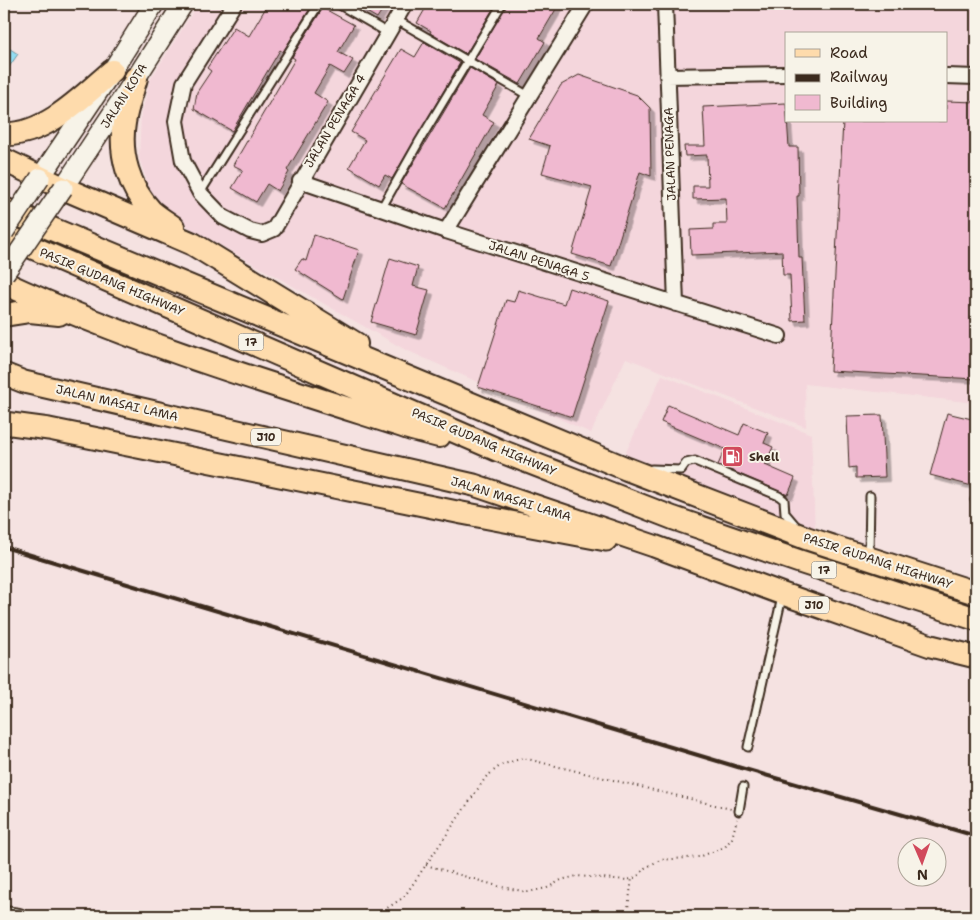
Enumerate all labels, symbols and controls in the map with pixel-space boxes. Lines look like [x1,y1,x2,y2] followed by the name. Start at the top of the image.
[785,32,948,122] legend
[830,43,868,63] text: Road
[97,60,151,131] street label: JALAN KOTA
[830,67,888,87] text: Railway
[301,71,369,171] street label: JALAN PENAGA 4
[830,93,887,113] text: Building
[660,107,680,201] street label: JALAN PENAGA
[486,237,592,285] street label: JALAN PENAGA 5
[37,244,188,320] street label: PASIR GUDANG HIGHWAY
[238,334,264,351] road number: 17
[54,381,180,425] street label: JALAN MASAI LAMA
[409,404,560,480] street label: PASIR GUDANG HIGHWAY
[251,428,281,446] road number: J10
[721,445,745,469] fuel station icon: Shell
[749,449,779,465] place label: Shell
[449,473,573,525] street label: JALAN MASAI LAMA
[801,529,955,593] street label: PASIR GUDANG HIGHWAY
[812,562,836,578] road number: 17
[799,596,829,614] road number: J10
[898,838,948,888] north arrow
[917,866,928,884] text: N

